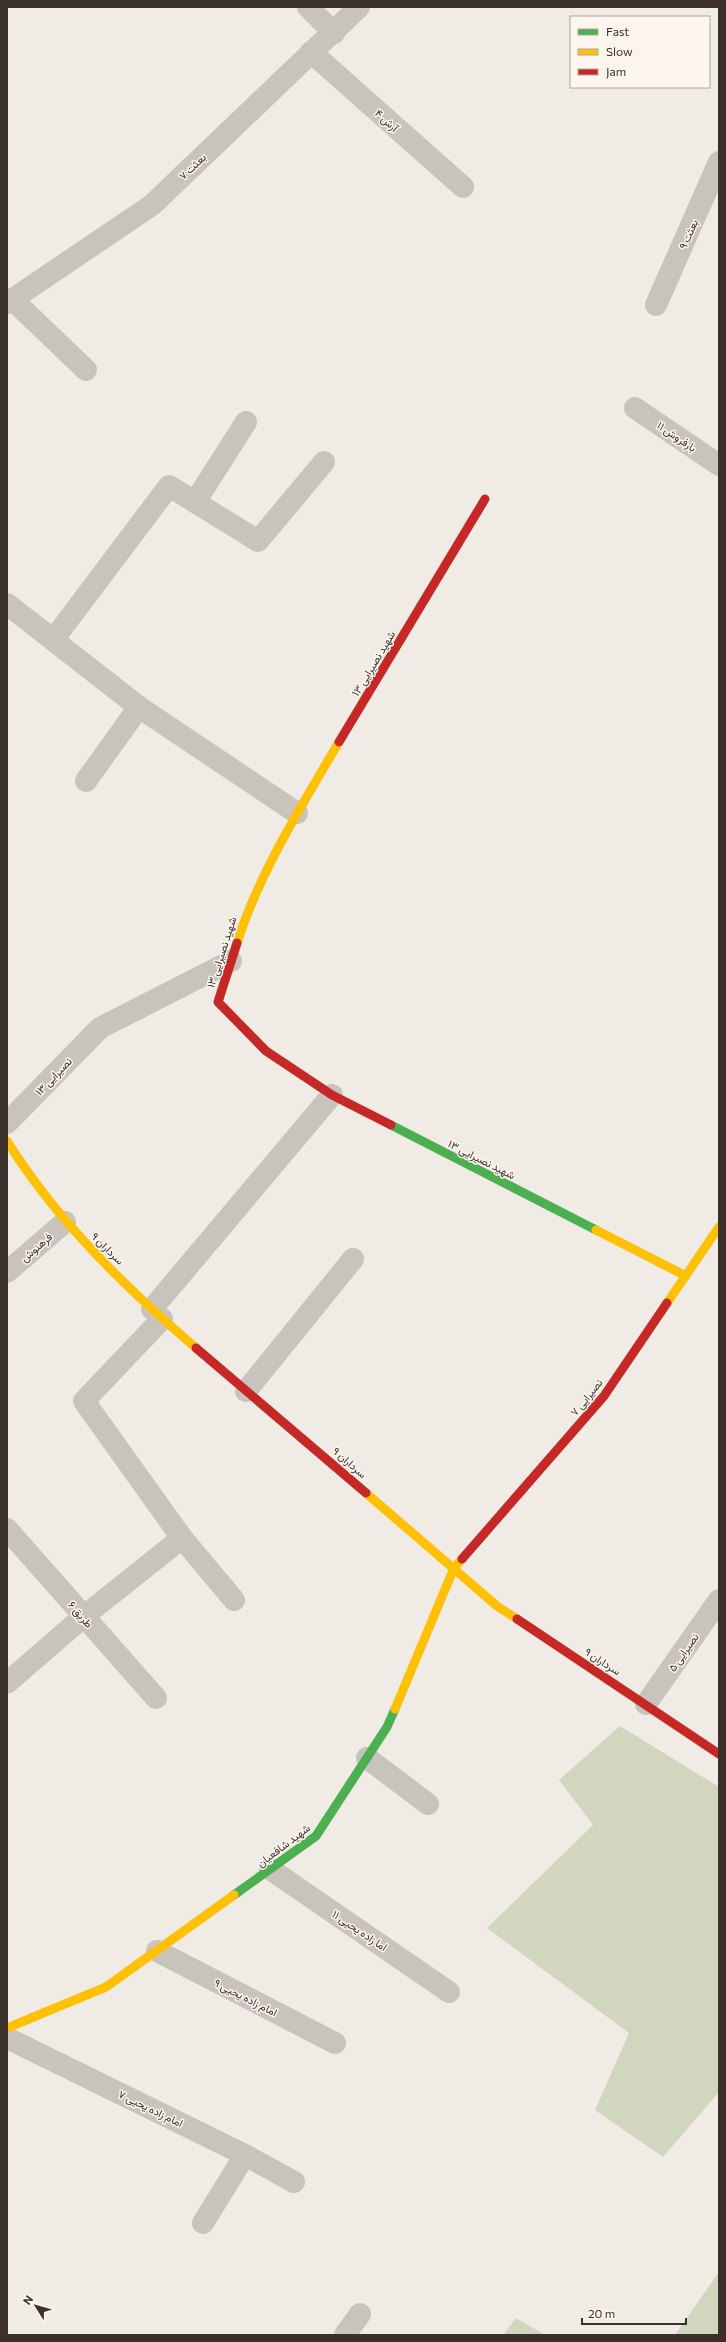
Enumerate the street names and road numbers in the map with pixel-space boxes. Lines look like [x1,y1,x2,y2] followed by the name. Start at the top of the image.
[372,106,402,136] street label: آرش ۴
[176,150,209,183] street label: بعثت ۷
[676,217,701,251] street label: بعثت ۹
[654,418,699,455] street label: بارفروش ۱۱
[348,628,399,698] street label: شهید نصیرایی ۱۳
[203,915,240,989] street label: شهید نصیرایی ۱۳
[32,1054,75,1098] street label: نصیرایی ۱۳
[446,1136,518,1183] street label: شهید نصیرایی ۱۳
[88,1229,127,1268] street label: سرداران ۹
[18,1230,55,1265] street label: فرهنوش
[567,1376,606,1419] street label: نصیرایی ۷
[330,1444,370,1481] street label: سرداران ۹
[65,1598,96,1631] street label: طریق ۶
[665,1630,702,1674] street label: نصیرایی ۵
[582,1645,624,1678] street label: سرداران ۹
[254,1821,313,1870] street label: شهید شافعیان
[329,1907,390,1954] street label: اما زاده یحیی ۱۱
[211,1976,280,2020] street label: امام زاده یحیی ۹
[116,2087,185,2131] street label: امام زاده یحیی ۷

